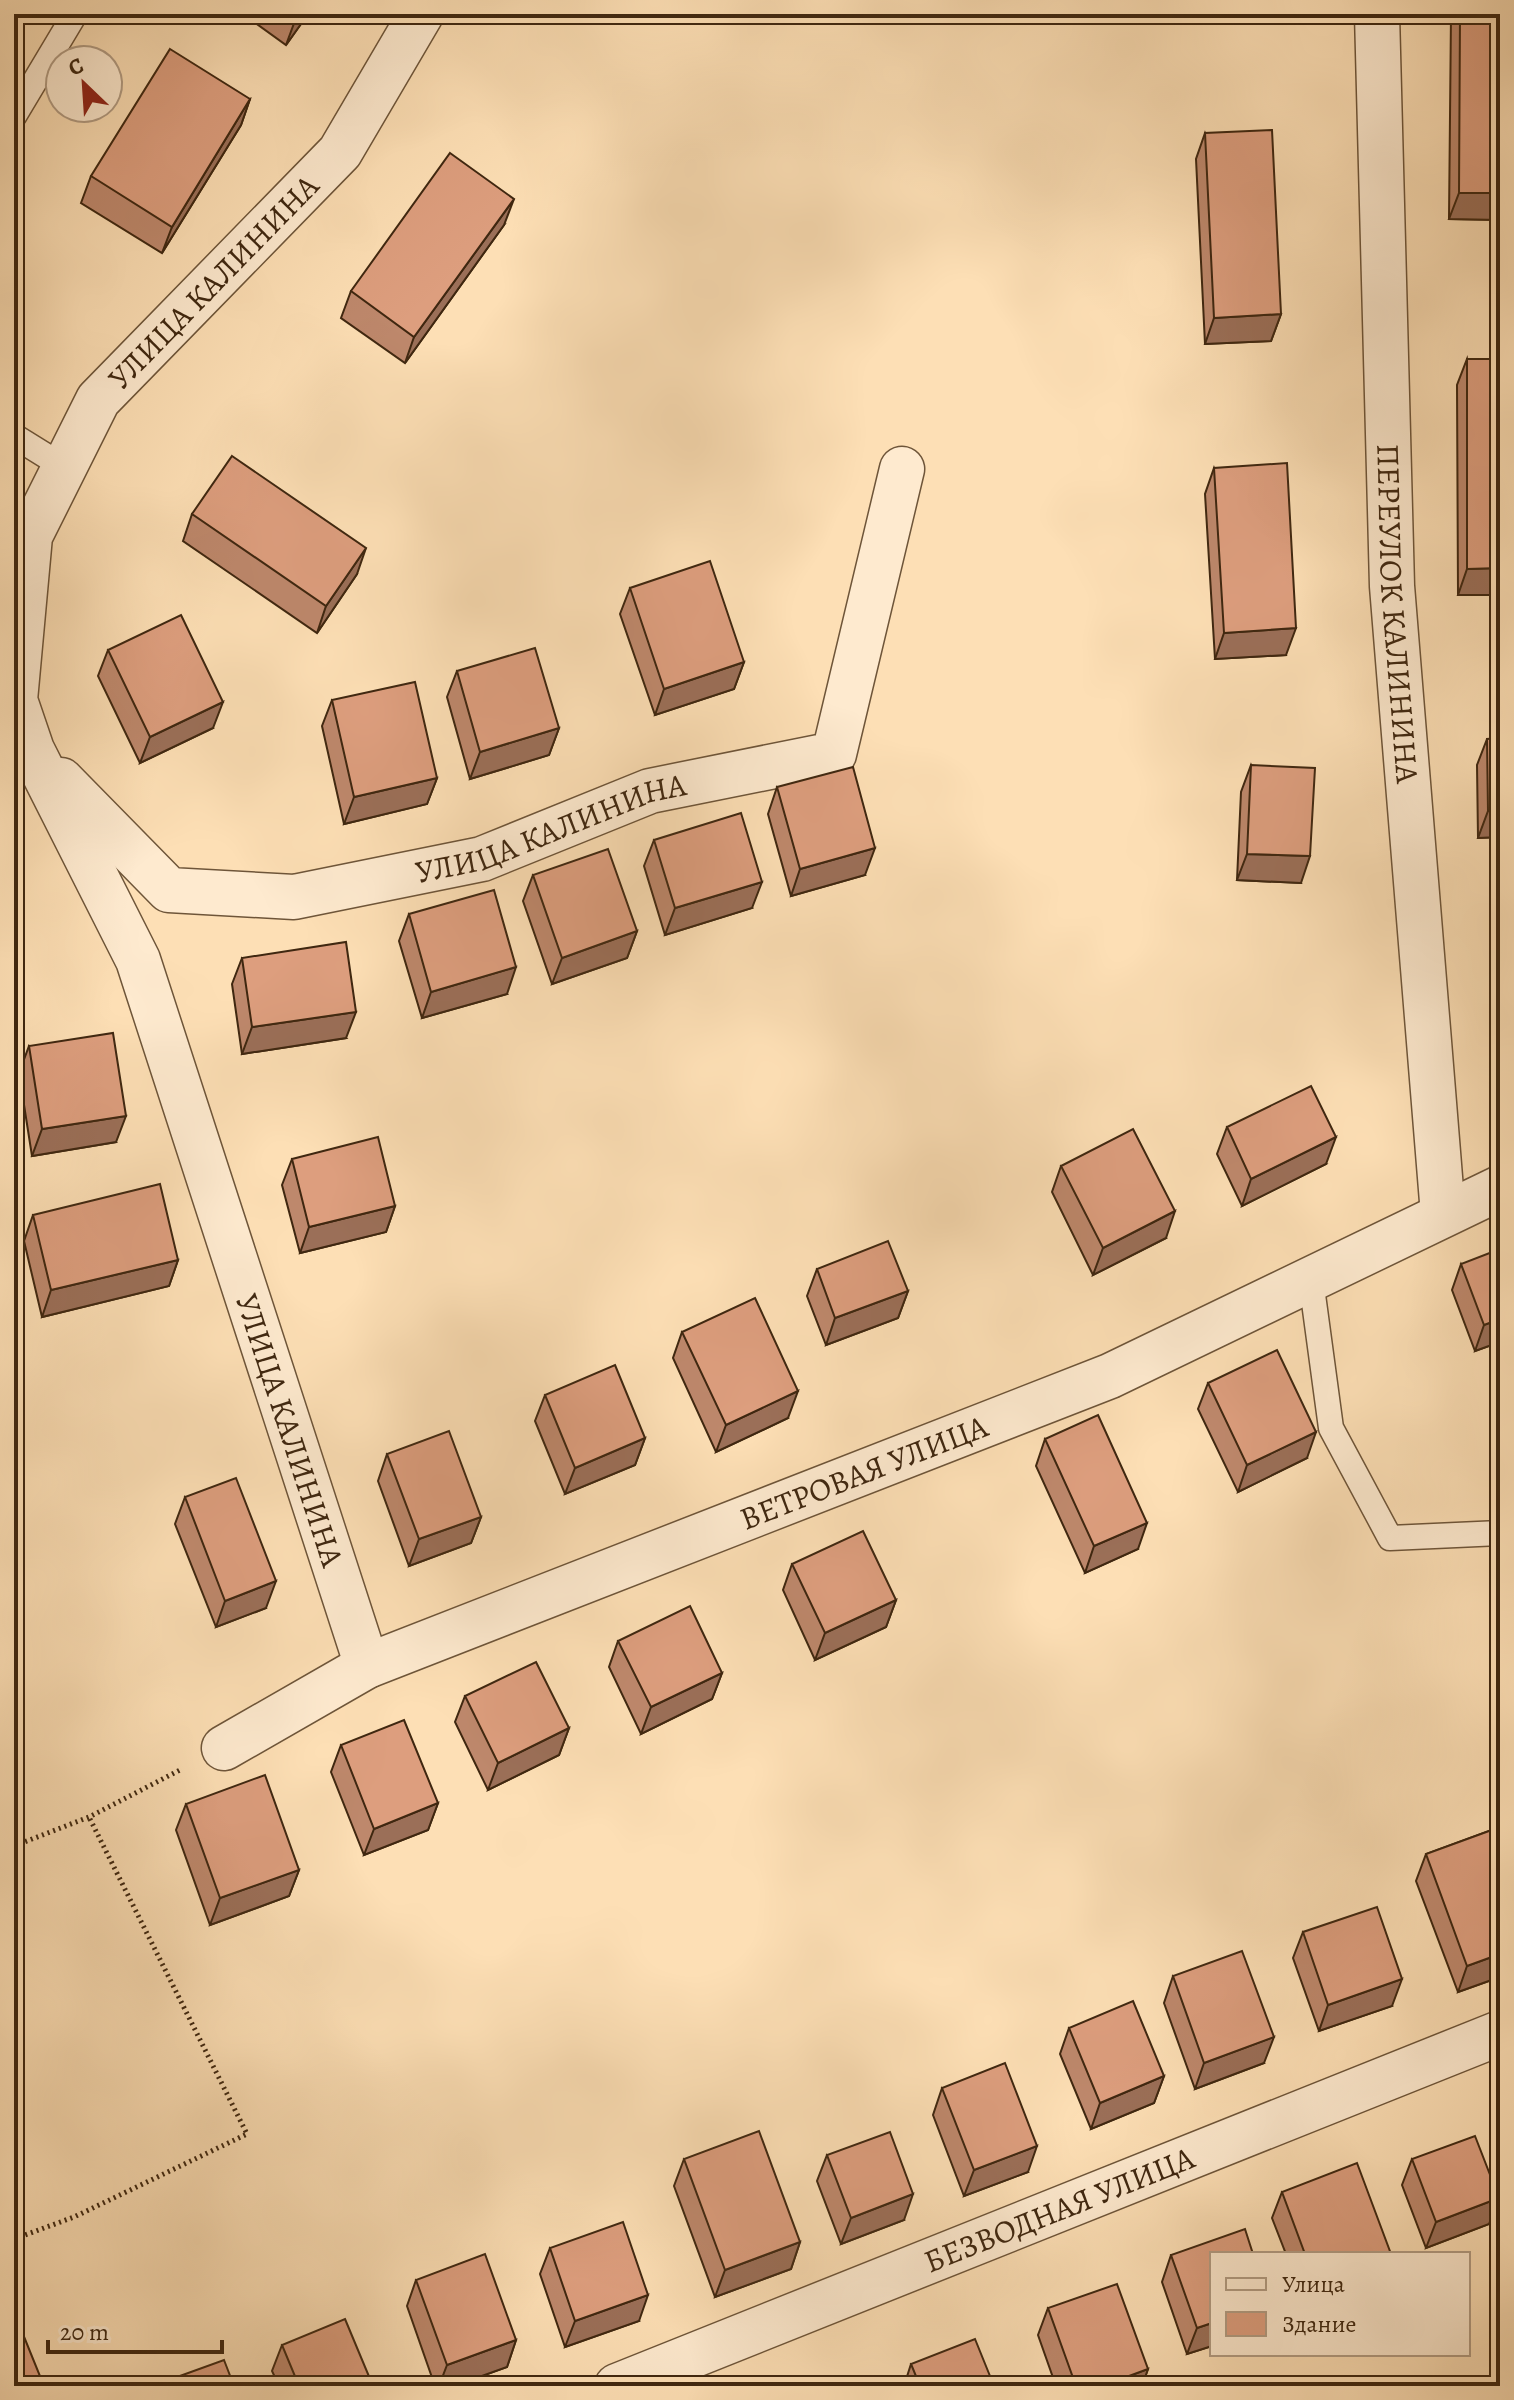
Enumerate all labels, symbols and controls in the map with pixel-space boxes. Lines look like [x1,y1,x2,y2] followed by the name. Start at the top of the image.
[44,44,124,124] north arrow
[63,50,88,83] text: С
[98,164,329,399] street label: УЛИЦА КАЛИНИНА
[1366,443,1430,786] street label: ПЕРЕУЛОК КАЛИНИНА
[411,762,691,894] street label: УЛИЦА КАЛИНИНА
[225,1288,355,1573] street label: УЛИЦА КАЛИНИНА
[733,1403,995,1540] street label: ВЕТРОВАЯ УЛИЦА
[917,2135,1202,2283] street label: БЕЗВОДНАЯ УЛИЦА
[1210,2252,1470,2356] legend
[1282,2268,1345,2300] text: Улица
[48,2304,222,2354] scale bar
[1282,2308,1357,2340] text: Здание
[60,2316,109,2348] text: 20 m

